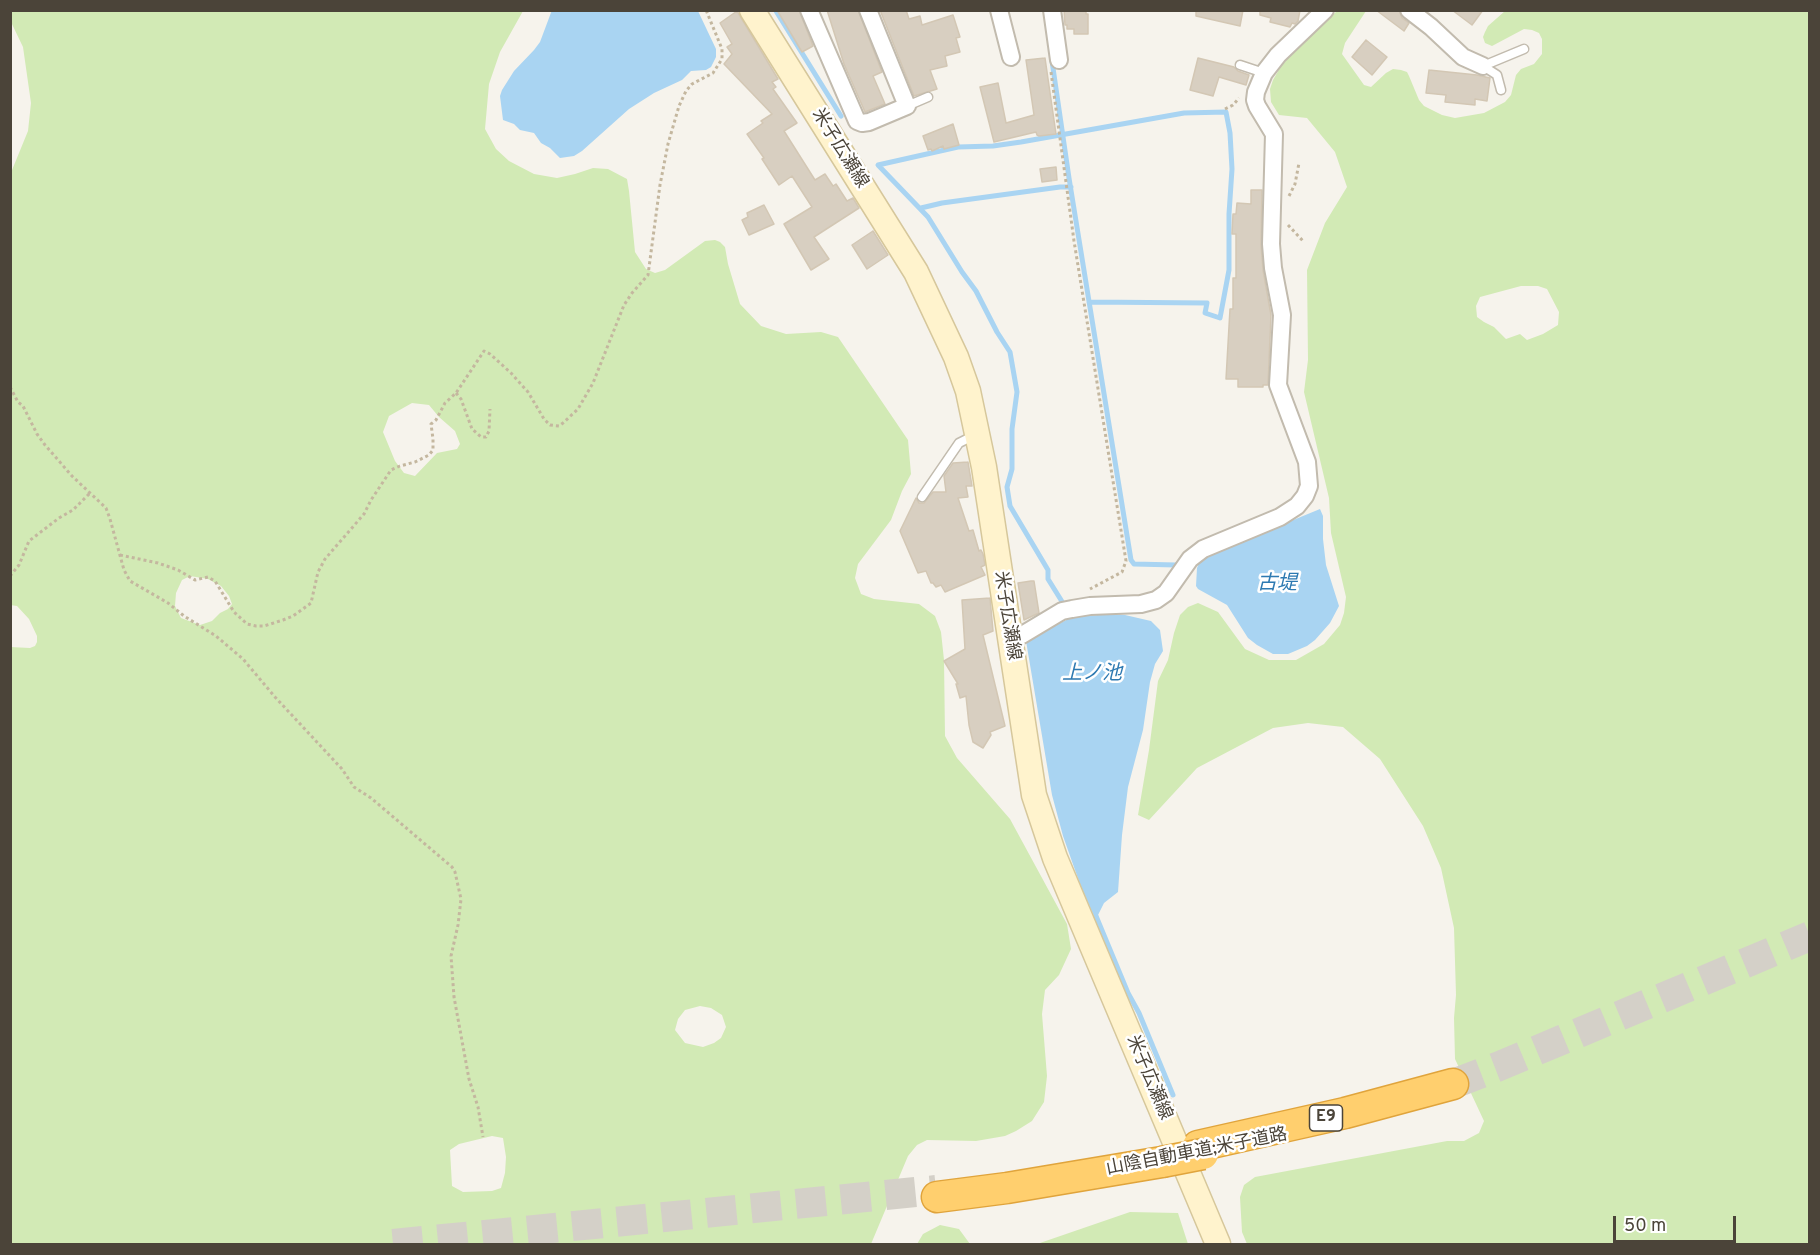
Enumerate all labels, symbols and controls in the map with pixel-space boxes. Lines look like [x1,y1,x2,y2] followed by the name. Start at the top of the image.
[806,105,872,193] street label: 米子広瀬線
[988,570,1024,662] street label: 米子広瀬線
[1257,573,1297,597] water label: 古堤
[1062,663,1122,687] water label: 上ノ池
[1120,1032,1176,1124] street label: 米子広瀬線
[1310,1105,1342,1131] road number: E9
[1105,1125,1289,1181] street label: 山陰自動車道;米子道路
[1616,1204,1739,1242] scale bar
[1624,1215,1666,1238] text: 50 m

